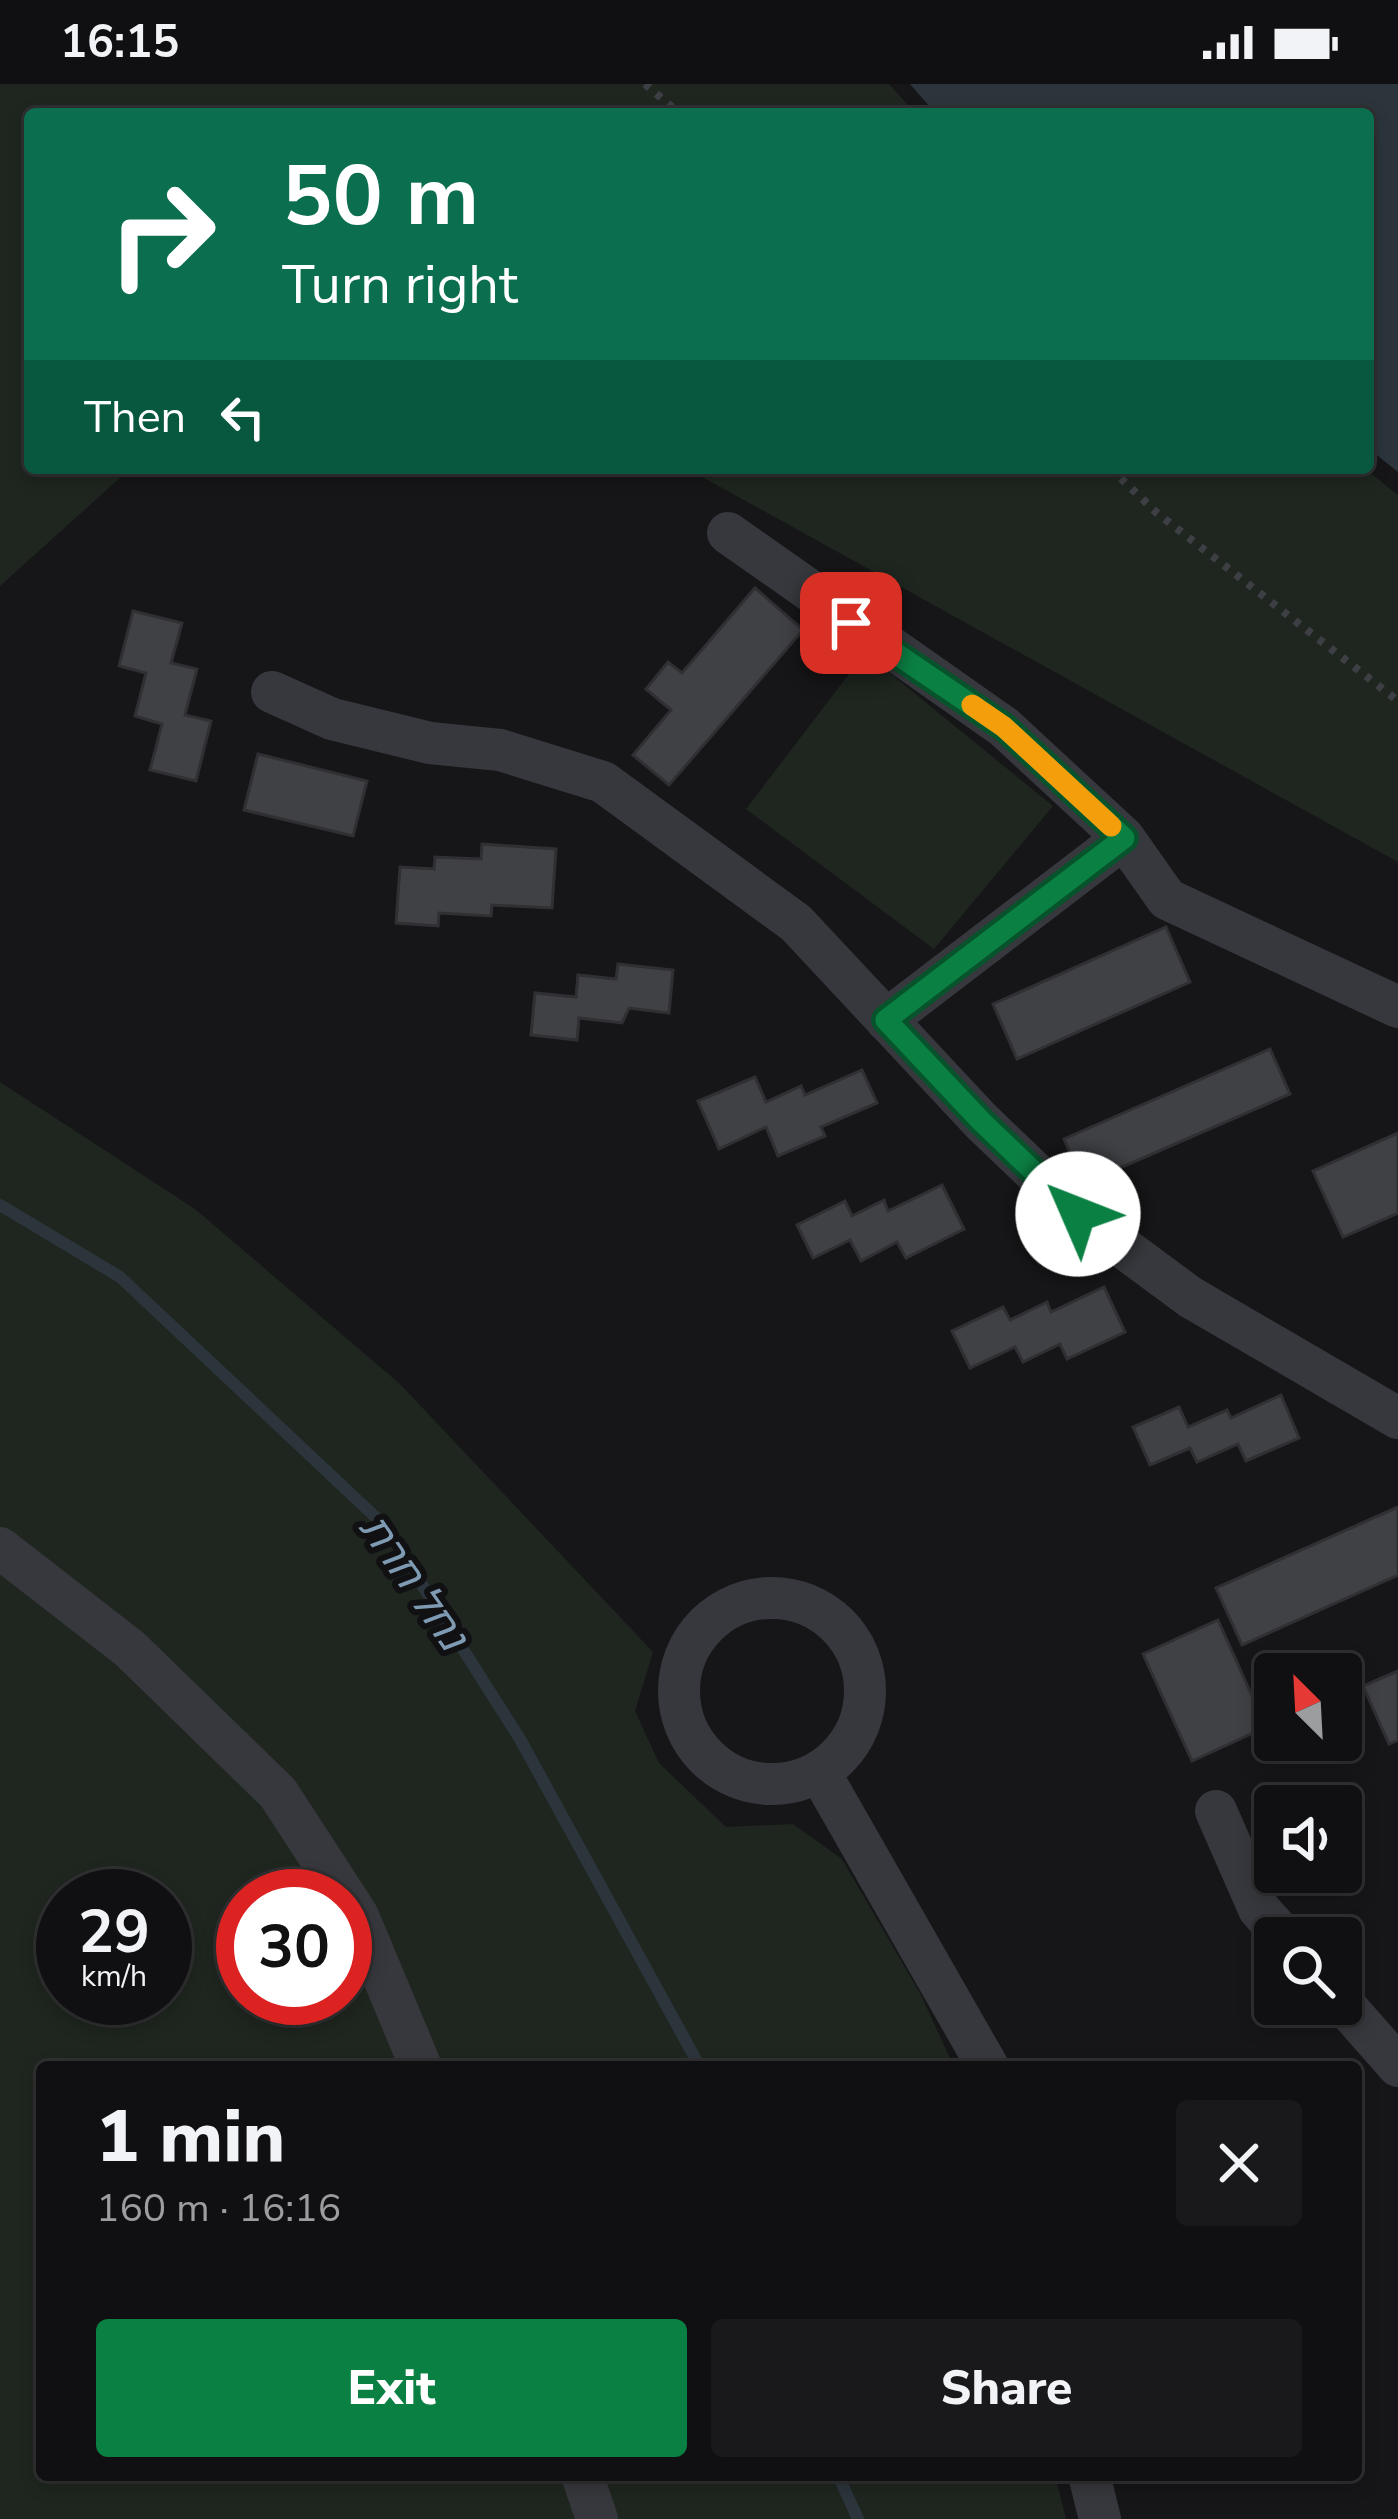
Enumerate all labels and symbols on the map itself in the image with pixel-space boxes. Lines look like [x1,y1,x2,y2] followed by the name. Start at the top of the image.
[800,572,902,674] pin
[1015,1151,1141,1277] position arrow
[345,1502,482,1664] water label: נחל חרת
[1254,1653,1362,1761] north arrow
[216,1869,372,2025] speed limit sign: 30

